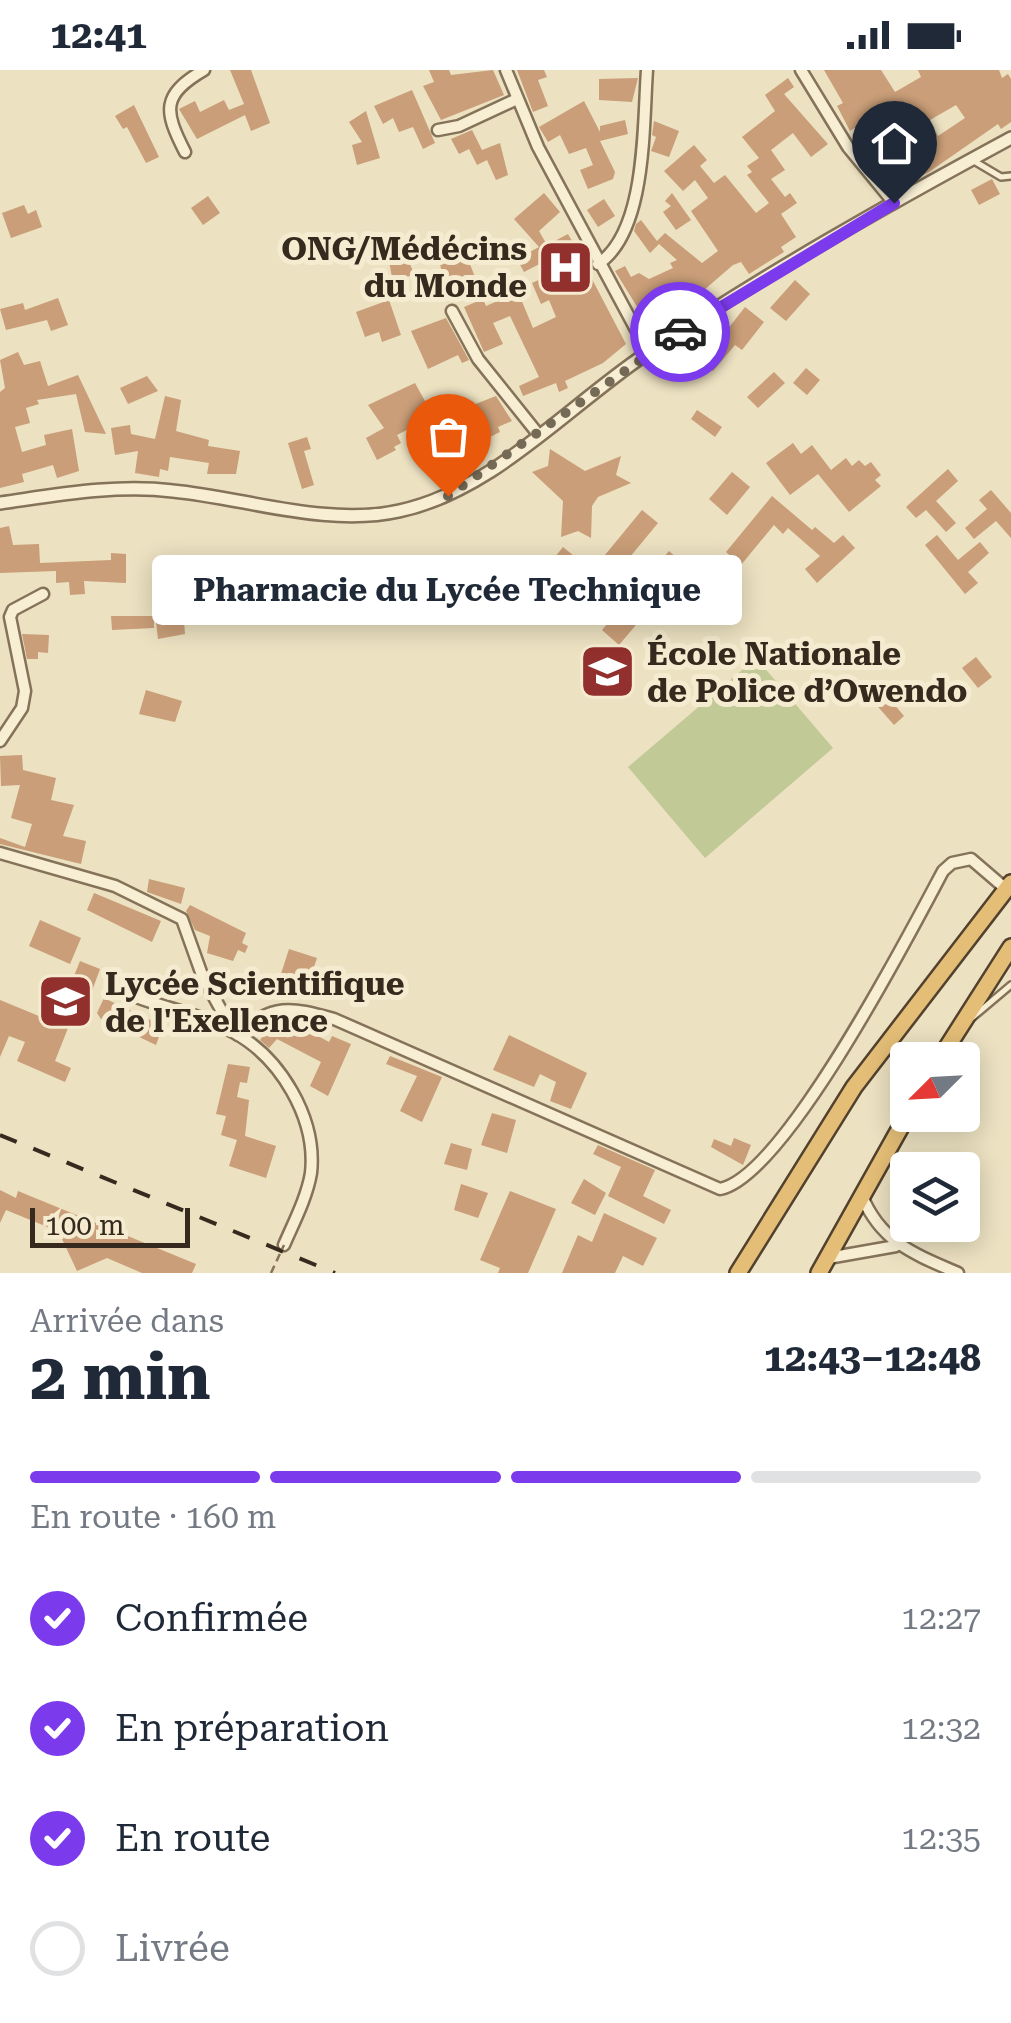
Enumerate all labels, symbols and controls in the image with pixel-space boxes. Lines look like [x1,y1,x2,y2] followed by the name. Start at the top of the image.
[50,13,147,57] text: 12:41
[852,101,937,204] pin
[867,116,922,171] icon: home
[281,230,527,305] place label: ONG/Médécins du Monde
[536,237,596,297] hospital icon: ONG/Médécins du Monde
[630,282,730,382] courier
[653,305,708,360] icon: car
[406,394,491,497] pin
[421,409,476,464] icon: bag
[153,556,743,626] callout: Pharmacie du Lycée Technique
[193,571,701,609] text: Pharmacie du Lycée Technique
[647,634,967,710] place label: École Nationale de Police d’Owendo
[578,642,638,702] school or university icon: École Nationale de Police d’Owendo
[105,965,405,1040] place label: Lycée Scientifique de l'Exellence
[36,972,96,1032] school or university icon: Lycée Scientifique de l'Exellence
[890,1042,980,1132] north arrow
[890,1042,980,1242] map controls
[890,1152,980,1242] button: layers
[30,1203,190,1248] scale bar
[45,1209,125,1242] text: 100 m
[30,1302,224,1340] text: Arrivée dans
[764,1336,981,1380] text: 12:43–12:48
[30,1339,211,1415] text: 2 min
[30,1498,276,1536] text: En route · 160 m
[30,1591,85,1646] icon: check
[115,1596,308,1640] text: Confirmée
[901,1599,981,1637] text: 12:27
[30,1701,85,1756] icon: check
[115,1706,389,1750] text: En préparation
[901,1709,981,1747] text: 12:32
[30,1811,85,1866] icon: check
[115,1816,270,1860] text: En route
[901,1819,981,1857] text: 12:35
[115,1926,230,1970] text: Livrée

